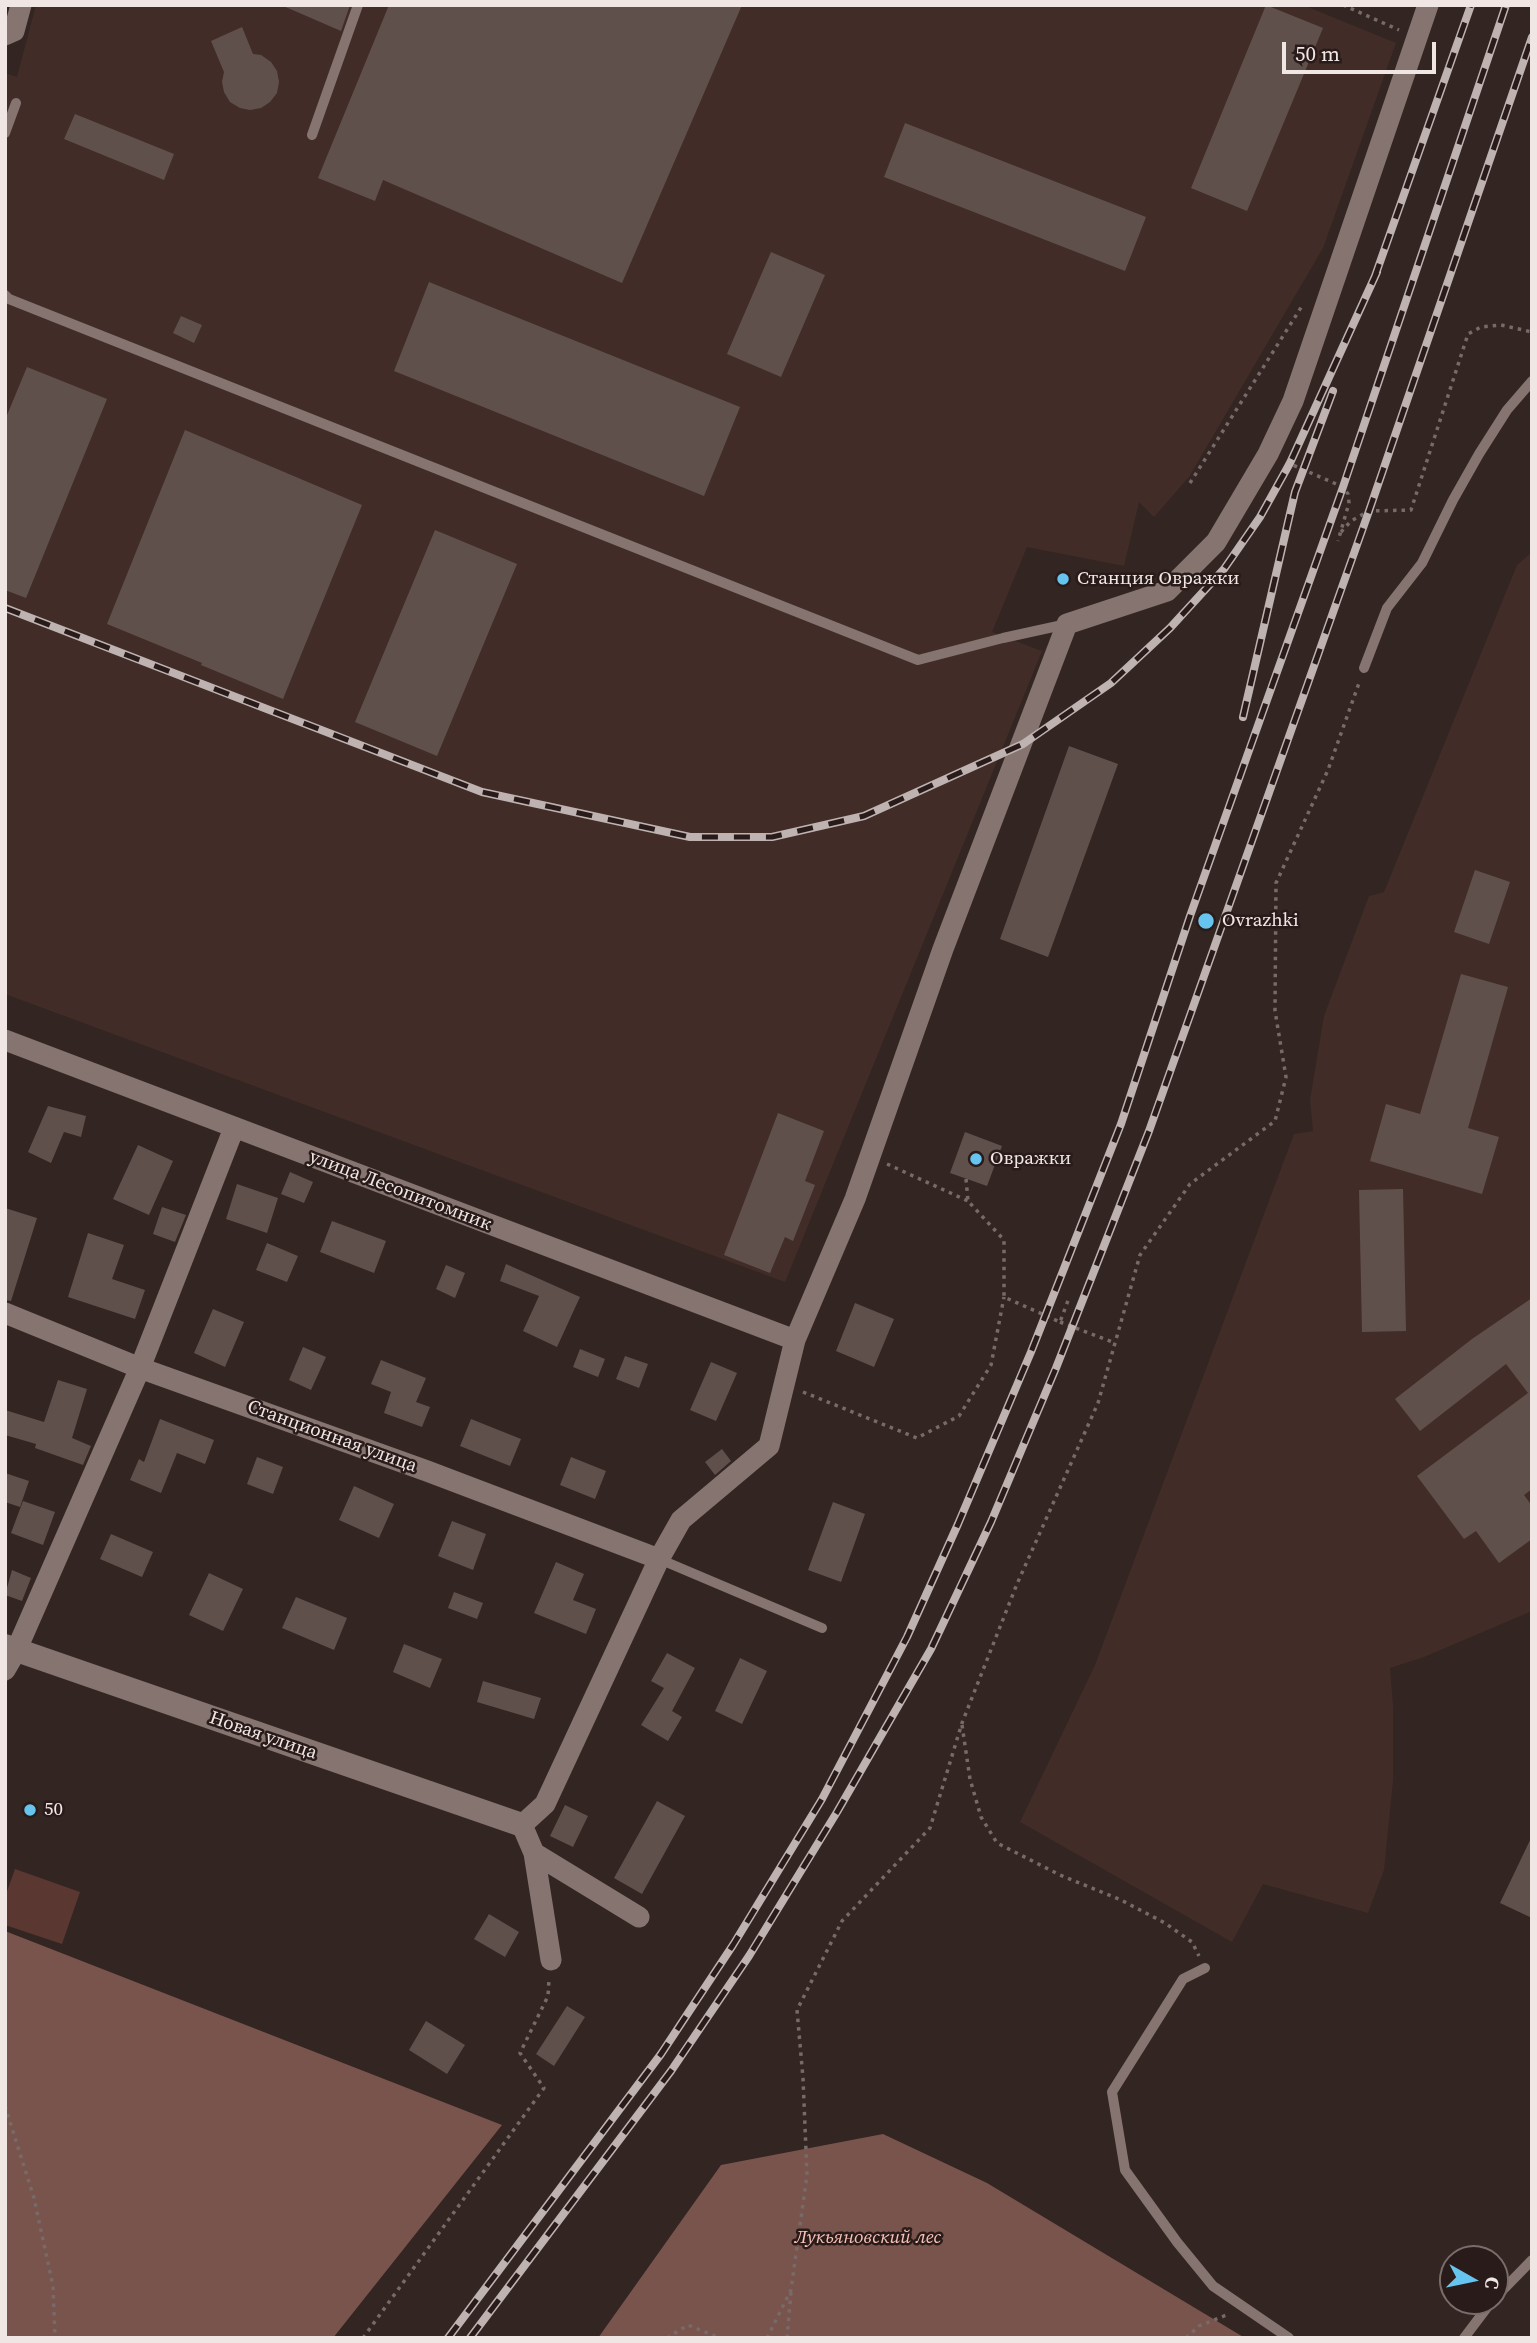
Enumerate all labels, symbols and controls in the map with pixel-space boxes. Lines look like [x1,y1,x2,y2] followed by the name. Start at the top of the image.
[1285,28,1439,72] scale bar
[1295,39,1340,68] text: 50 m
[1077,568,1240,590] place label: Станция Овражки
[1055,571,1071,587] marker: Станция Овражки
[1222,910,1299,932] place label: Ovrazhki
[1196,911,1216,931] marker: Ovrazhki
[306,1146,494,1236] street label: улица Лесопитомник
[990,1148,1071,1170] place label: Овражки
[968,1151,984,1167] marker: Овражки
[244,1396,420,1478] street label: Станционная улица
[206,1707,320,1765] street label: Новая улица
[44,1799,63,1821] place label: 50
[22,1802,38,1818] marker: 50
[795,2227,941,2249] park label: Лукьяновский лес
[1439,2245,1509,2315] north arrow
[1479,2275,1507,2291] text: С

